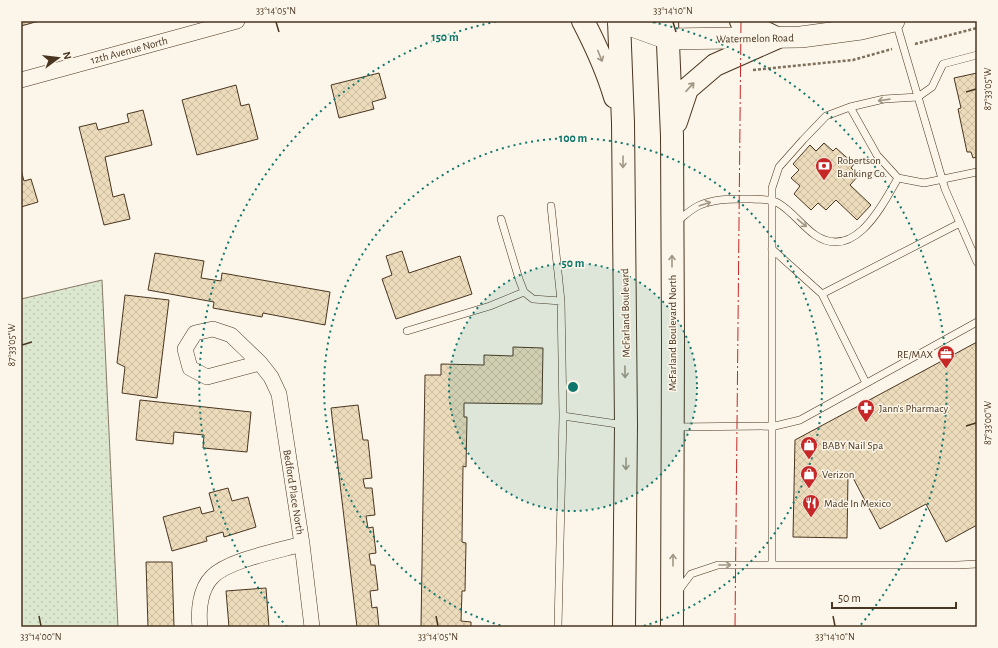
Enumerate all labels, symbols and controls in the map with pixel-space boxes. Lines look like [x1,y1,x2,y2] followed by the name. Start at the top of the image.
[256,6,296,16] text: 33°14'05"N
[653,6,693,16] text: 33°14'10"N
[431,31,459,43] text: 150 m
[716,32,794,45] street label: Watermelon Road
[90,35,169,66] street label: 12th Avenue North
[38,38,78,78] north arrow
[597,49,605,61] one-way arrow
[61,50,73,61] text: N
[983,67,993,111] text: 87°33'05"W
[686,82,695,92] one-way arrow
[878,96,891,104] one-way arrow
[559,132,587,144] text: 100 m
[619,155,627,168] one-way arrow
[837,155,887,179] place label: Robertson Banking Co.
[814,156,834,181] bank icon: Robertson Banking Co.
[698,200,711,207] one-way arrow
[797,219,808,228] one-way arrow
[668,255,676,268] one-way arrow
[562,257,585,269] text: 50 m
[619,268,632,358] street label: McFarland Boulevard
[667,275,678,391] street label: McFarland Boulevard North
[7,323,17,367] text: 87°33'05"W
[936,344,956,369] office icon: RE/MAX
[897,349,933,360] place label: RE/MAX
[621,365,629,378] one-way arrow
[566,380,580,394] centre of rings
[856,398,876,423] pharmacy icon: Jann's Pharmacy
[983,401,993,445] text: 87°33'00"W
[879,403,948,414] place label: Jann's Pharmacy
[799,435,819,460] shop icon: BABY Nail Spa
[822,440,883,451] place label: BABY Nail Spa
[281,449,306,535] street label: Bedford Place North
[622,457,630,470] one-way arrow
[799,464,819,489] shop icon: Verizon
[822,469,854,480] place label: Verizon
[801,493,821,518] restaurant icon: Made In Mexico
[824,498,891,509] place label: Made In Mexico
[669,554,677,567] one-way arrow
[718,561,731,569] one-way arrow
[832,584,956,610] scale bar
[838,592,861,604] text: 50 m
[20,632,62,642] text: 33°14'00"N
[418,632,458,642] text: 33°14'05"N
[815,632,855,642] text: 33°14'10"N

